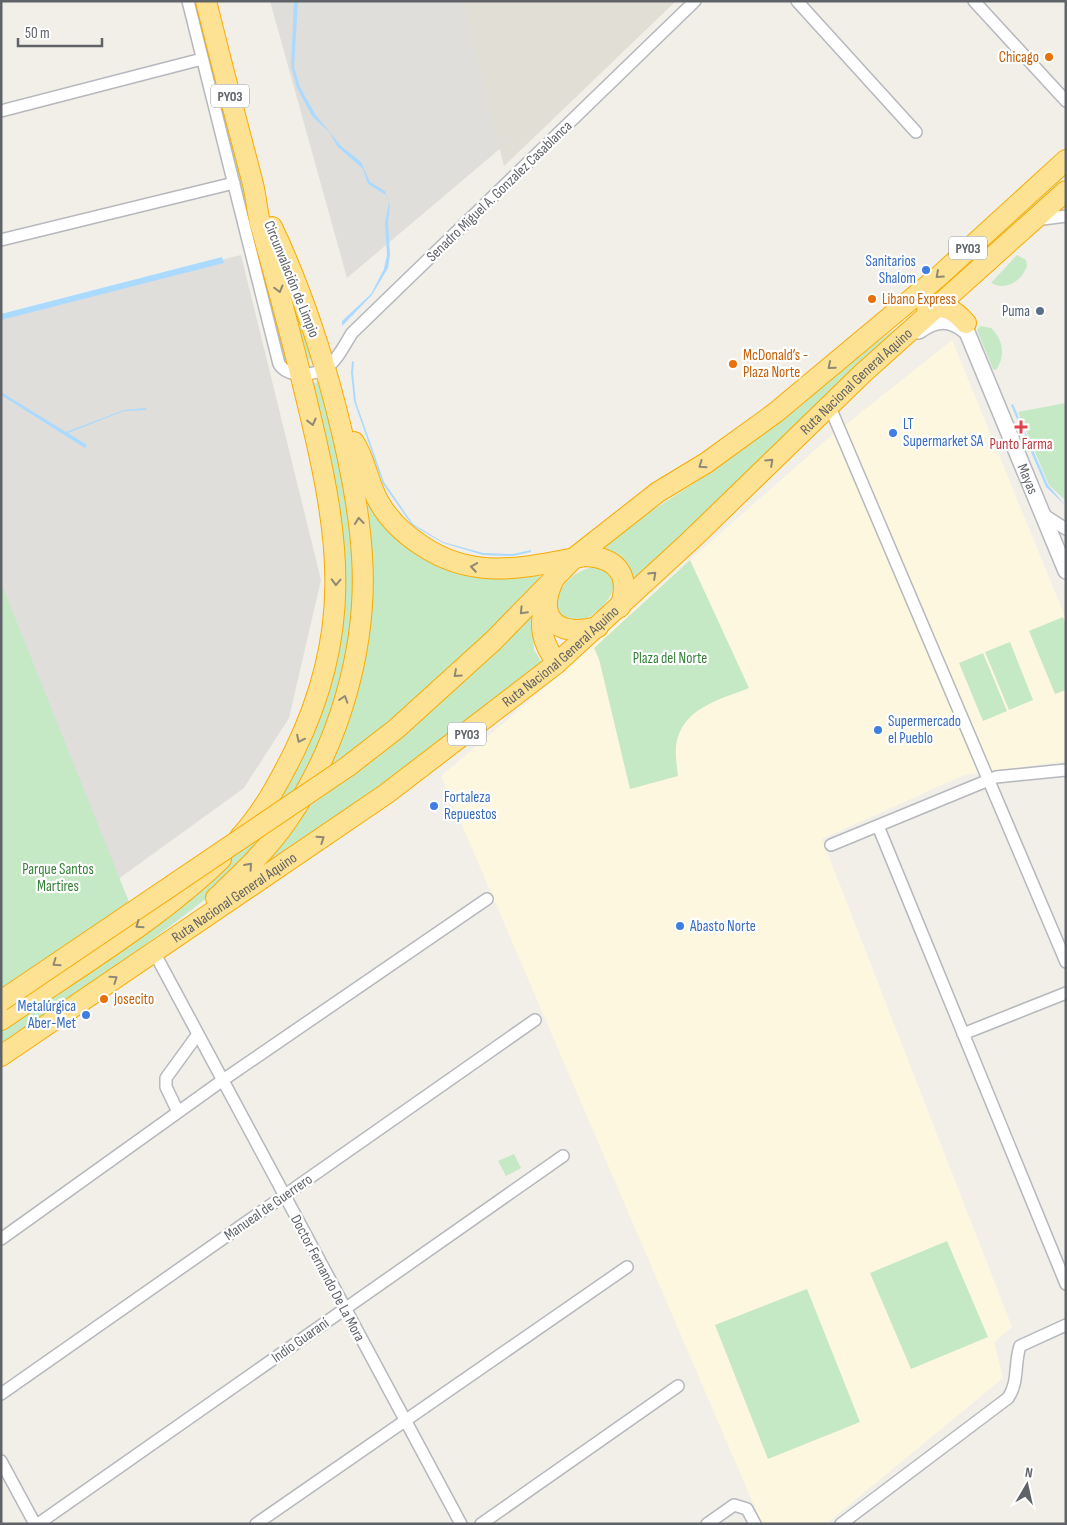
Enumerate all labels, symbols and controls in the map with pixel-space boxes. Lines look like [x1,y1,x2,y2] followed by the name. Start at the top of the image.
[18,15,101,47] scale bar
[25,24,50,43] text: 50 m
[999,48,1039,67] place label: Chicago
[1043,51,1055,63] marker: Chicago
[211,84,249,108] road number: PY03
[423,117,576,266] street label: Senadro Miguel A. Gonzalez Casablanca
[259,218,324,340] street label: Circunvalación de Limpio
[949,237,987,260] road number: PY03
[866,252,916,288] place label: Sanitarios Shalom
[920,264,932,276] marker: Sanitarios Shalom
[936,270,945,279] one-way arrow
[273,285,284,294] one-way arrow
[882,290,956,309] place label: Libano Express
[866,293,878,305] marker: Libano Express
[1002,302,1030,321] place label: Puma
[1034,305,1046,317] marker: Puma
[796,324,917,439] street label: Ruta Nacional General Aquino
[743,346,808,382] place label: McDonald’s - Plaza Norte
[727,358,739,370] marker: McDonald’s - Plaza Norte
[828,360,837,368] one-way arrow
[903,415,984,451] place label: LT Supermarket SA
[306,417,317,426] one-way arrow
[1015,421,1027,433] marker: Punto Farma
[887,427,899,439] marker: LT Supermarket SA
[989,435,1053,454] place label: Punto Farma
[699,459,708,468] one-way arrow
[765,459,774,468] one-way arrow
[1013,461,1042,497] street label: Mayas
[354,517,365,525] one-way arrow
[470,563,479,573] one-way arrow
[648,572,657,581] one-way arrow
[331,578,341,586] one-way arrow
[498,602,623,712] street label: Ruta Nacional General Aquino
[520,605,529,614] one-way arrow
[633,649,707,668] park label: Plaza del Norte
[454,668,463,677] one-way arrow
[338,695,348,704] one-way arrow
[888,712,961,748] place label: Supermercado el Pueblo
[448,722,486,746] road number: PY03
[872,724,884,736] marker: Supermercado el Pueblo
[296,734,307,743] one-way arrow
[444,788,497,824] place label: Fortaleza Repuestos
[428,800,440,812] marker: Fortaleza Repuestos
[315,836,325,845] one-way arrow
[168,848,301,947] street label: Ruta Nacional General Aquino
[22,860,94,896] park label: Parque Santos Martires
[244,863,252,872] one-way arrow
[689,917,756,936] place label: Abasto Norte
[135,919,145,928] one-way arrow
[674,920,686,932] marker: Abasto Norte
[52,957,61,966] one-way arrow
[108,976,118,985] one-way arrow
[113,990,154,1009] place label: Josecito
[98,993,110,1005] marker: Josecito
[18,997,76,1033] place label: Metalúrgica Aber-Met
[80,1009,92,1021] marker: Metalúrgica Aber-Met
[220,1170,316,1245] street label: Manueal de Guerrero
[286,1212,369,1345] street label: Doctor Fernando De La Mora
[268,1314,333,1367] street label: Indio Guaraní
[1002,1460,1052,1510] north arrow
[1024,1464,1034,1482] text: N

